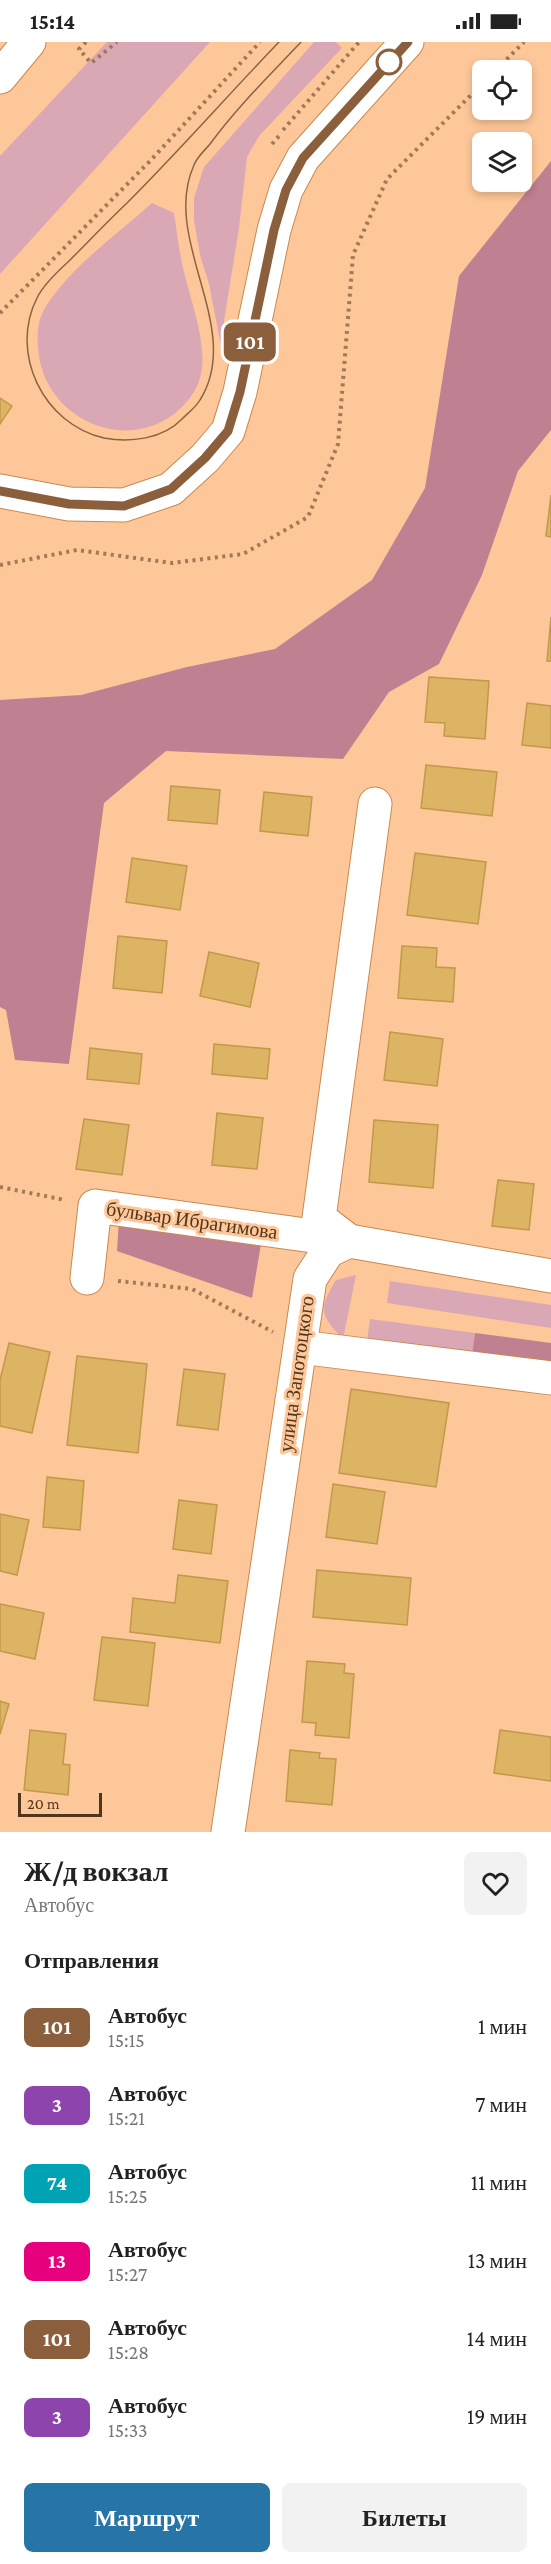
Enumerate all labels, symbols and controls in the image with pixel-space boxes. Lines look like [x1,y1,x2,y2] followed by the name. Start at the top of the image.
[30,9,75,34] text: 15:14
[376,49,402,75] unlabelled marker
[472,60,532,192] map controls
[472,60,532,120] button: locate
[472,132,532,192] button: layers
[216,322,284,362] line badge: 101
[236,330,264,354] text: 101
[105,1197,279,1244] street label: бульвар Ибрагимова
[274,1294,319,1454] street label: улица Запотоцкого
[18,1790,102,1818] scale bar
[27,1795,60,1812] text: 20 m
[464,1852,527,1915] button: heart
[24,1856,169,1887] text: Ж/д вокзал
[24,1894,94,1916] text: Автобус
[24,1948,159,1973] text: Отправления
[108,2003,187,2028] text: Автобус
[478,2014,527,2039] text: 1 мин
[43,2015,71,2039] text: 101
[108,2029,145,2051] text: 15:15
[108,2081,187,2106] text: Автобус
[475,2092,527,2117] text: 7 мин
[52,2093,62,2117] text: 3
[108,2107,145,2129] text: 15:21
[108,2159,187,2184] text: Автобус
[471,2170,527,2195] text: 11 мин
[47,2171,67,2195] text: 74
[108,2185,148,2207] text: 15:25
[108,2237,187,2262] text: Автобус
[468,2248,527,2273] text: 13 мин
[48,2249,66,2273] text: 13
[108,2263,147,2285] text: 15:27
[108,2315,187,2340] text: Автобус
[467,2326,527,2351] text: 14 мин
[43,2327,71,2351] text: 101
[108,2341,149,2363] text: 15:28
[108,2393,187,2418] text: Автобус
[467,2404,527,2429] text: 19 мин
[52,2405,62,2429] text: 3
[108,2419,148,2441] text: 15:33
[24,2483,270,2552] button: Маршрут
[282,2483,527,2552] button: Билеты

